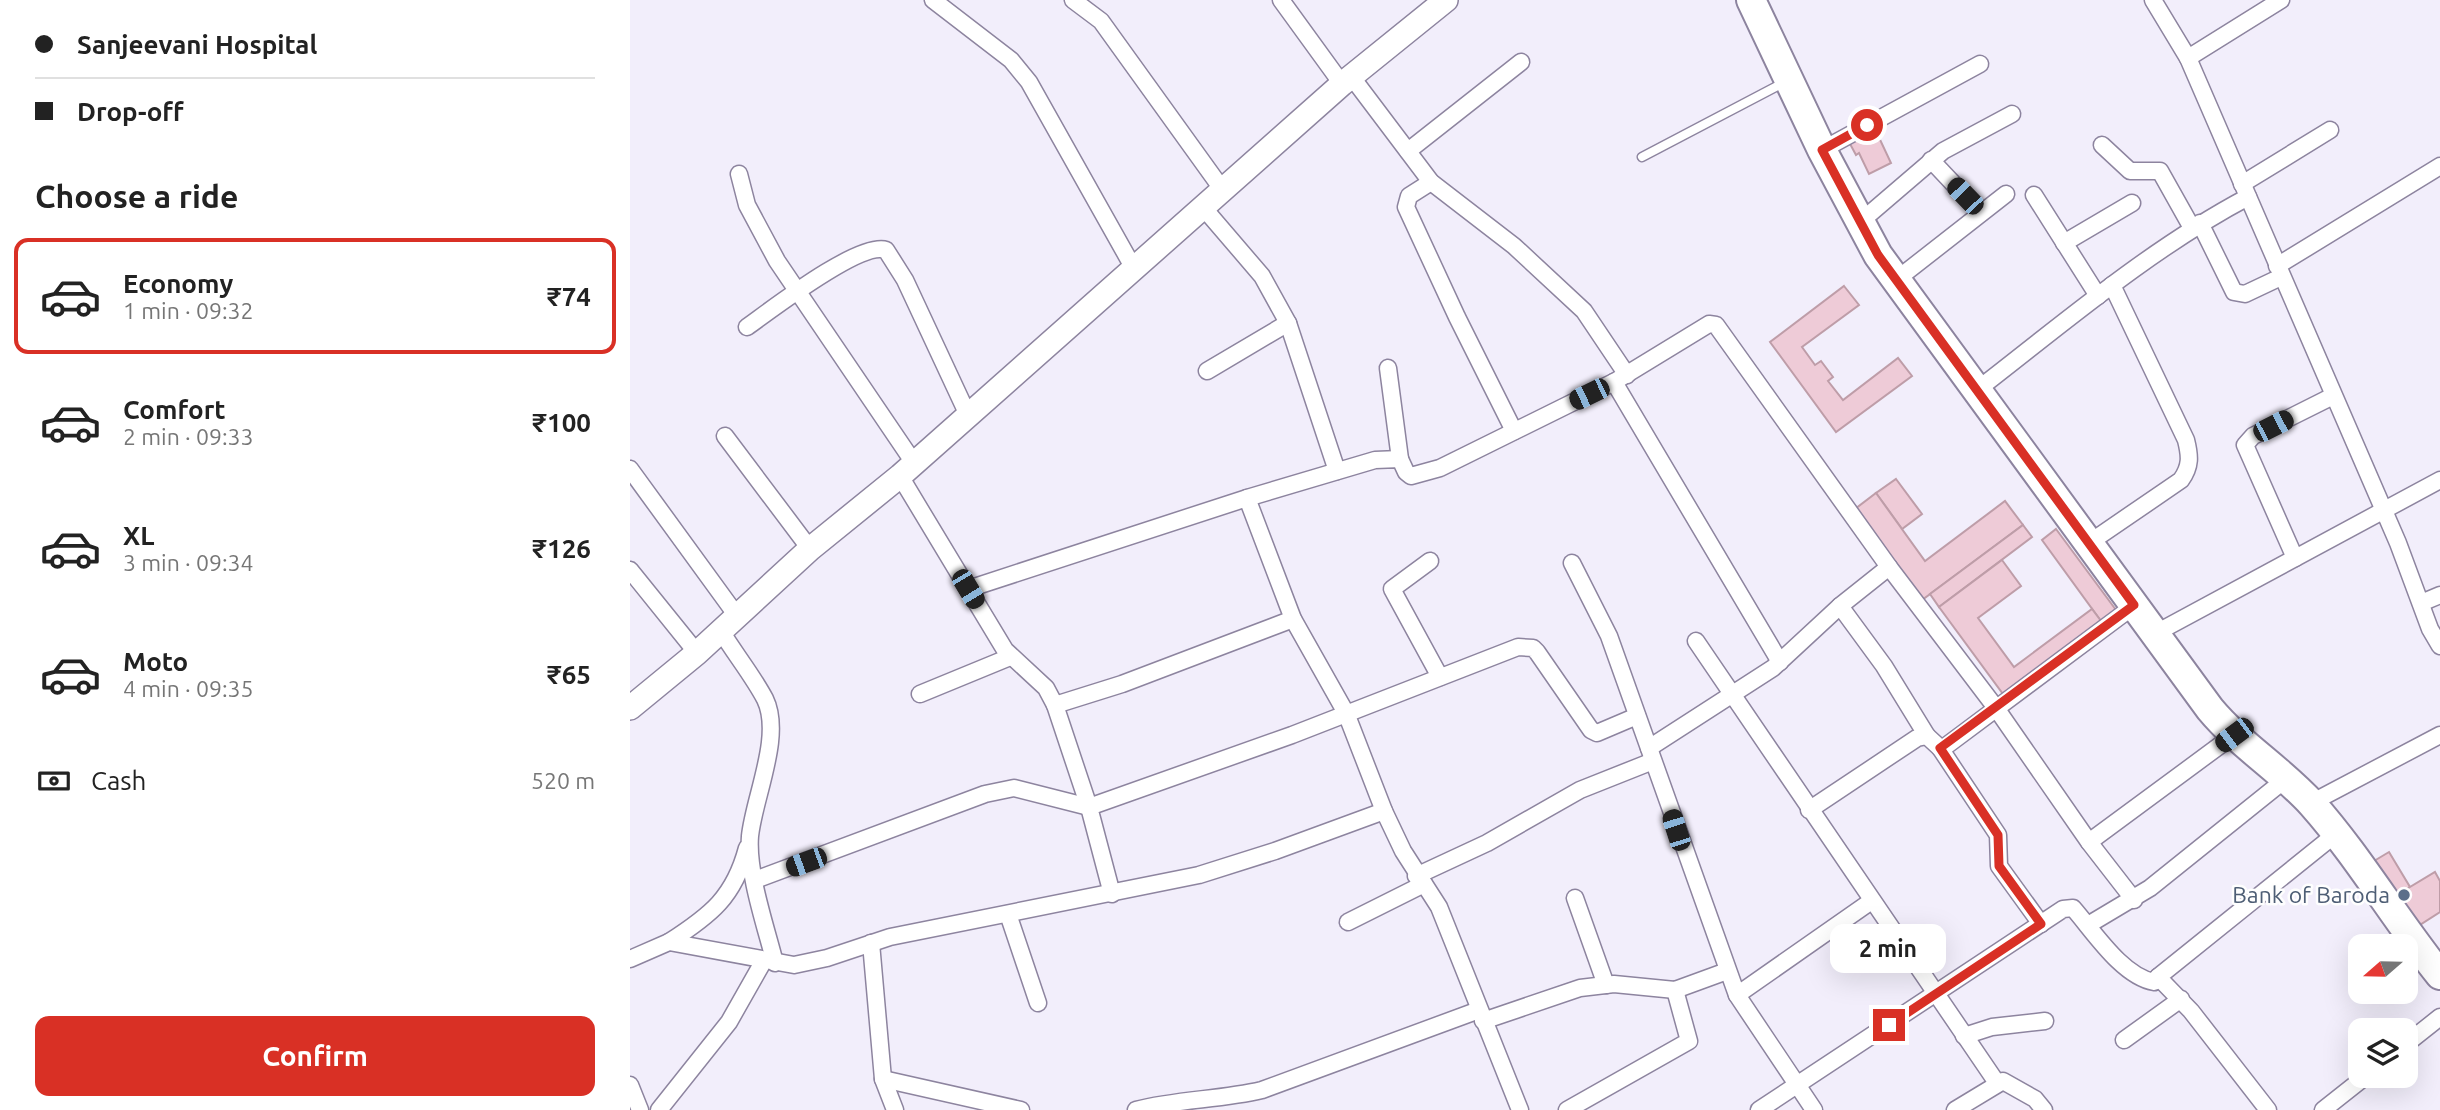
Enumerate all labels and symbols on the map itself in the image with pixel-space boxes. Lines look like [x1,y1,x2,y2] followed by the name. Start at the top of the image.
[1851,109,1883,141] route start
[1943,174,1988,218] car
[1566,375,1613,413] car
[2250,407,2297,445] car
[949,566,988,612] car
[2211,714,2258,756] car
[1660,807,1693,853] car
[783,845,830,879] car
[2232,882,2390,907] place label: Bank of Baroda
[2396,887,2412,903] marker: Bank of Baroda
[1831,923,1947,972] callout: 2 min
[2348,934,2418,1004] north arrow
[1873,1009,1905,1041] route end

